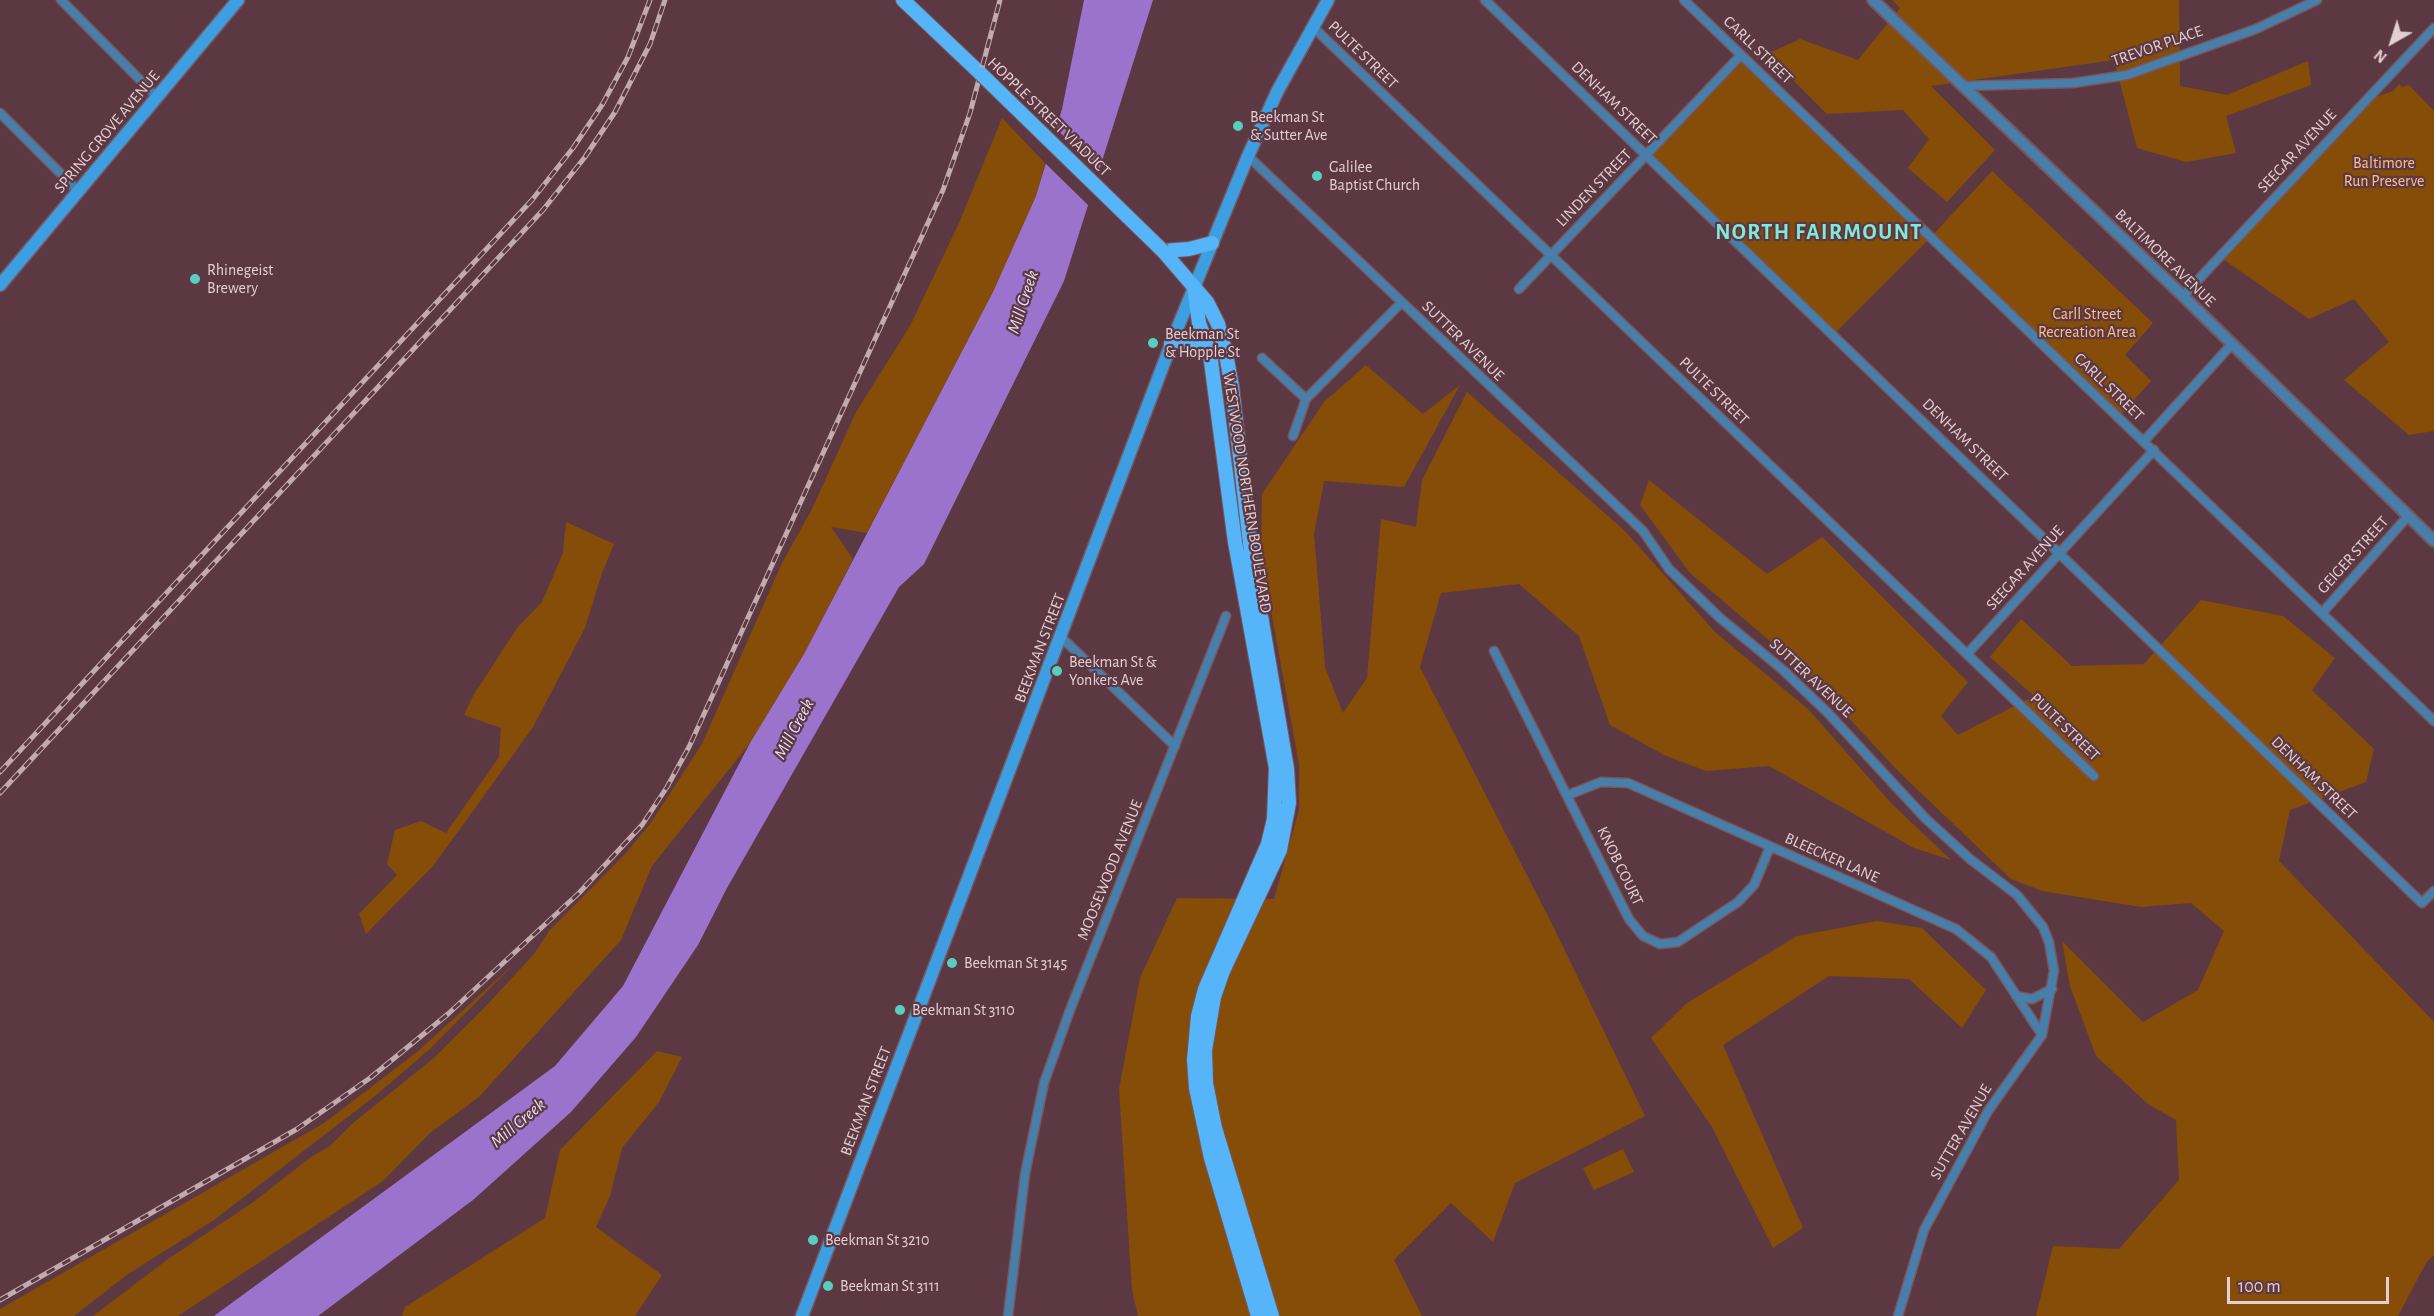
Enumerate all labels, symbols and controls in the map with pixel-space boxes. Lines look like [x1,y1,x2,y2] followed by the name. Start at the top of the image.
[1719,12,1797,88] street label: CARLL STREET
[2362,12,2422,72] north arrow
[1324,17,1402,93] street label: PULTE STREET
[2109,21,2205,71] street label: TREVOR PLACE
[2371,46,2390,66] text: N
[984,53,1114,181] street label: HOPPLE STREET VIADUCT
[1567,57,1661,149] street label: DENHAM STREET
[50,67,164,197] street label: SPRING GROVE AVENUE
[2253,105,2341,197] street label: SEEGAR AVENUE
[1250,107,1327,145] place label: Beekman St & Sutter Ave
[1231,119,1245,133] marker: Beekman St & Sutter Ave
[1552,145,1636,231] street label: LINDEN STREET
[2344,153,2424,191] park label: Baltimore Run Preserve
[1329,157,1420,195] place label: Galilee Baptist Church
[1310,169,1324,183] marker: Galilee Baptist Church
[2111,205,2219,311] street label: BALTIMORE AVENUE
[1715,219,1923,245] district label: NORTH FAIRMOUNT
[207,260,273,298] place label: Rhinegeist Brewery
[1003,268,1043,336] water label: Mill Creek
[188,272,202,286] marker: Rhinegeist Brewery
[1418,297,1508,385] street label: SUTTER AVENUE
[2038,304,2136,342] park label: Carll Street Recreation Area
[1165,324,1240,362] place label: Beekman St & Hopple St
[1146,336,1160,350] marker: Beekman St & Hopple St
[2070,349,2148,425] street label: CARLL STREET
[1675,353,1753,429] street label: PULTE STREET
[1219,372,1275,614] street label: WESTWOOD NORTHERN BOULEVARD
[1918,394,2012,486] street label: DENHAM STREET
[2313,512,2393,598] street label: GEIGER STREET
[1982,522,2068,614] street label: SEEGAR AVENUE
[1010,591,1070,705] street label: BEEKMAN STREET
[1765,635,1857,721] street label: SUTTER AVENUE
[1069,652,1157,690] place label: Beekman St & Yonkers Ave
[1050,664,1064,678] marker: Beekman St & Yonkers Ave
[2026,689,2104,765] street label: PULTE STREET
[769,695,819,763] water label: Mill Creek
[2267,732,2361,824] street label: DENHAM STREET
[1073,797,1147,943] street label: MOOSEWOOD AVENUE
[1593,823,1647,909] street label: KNOB COURT
[1782,829,1882,887] street label: BLEECKER LANE
[964,953,1067,973] place label: Beekman St 3145
[945,956,959,970] marker: Beekman St 3145
[912,1000,1015,1020] place label: Beekman St 3110
[893,1003,907,1017] marker: Beekman St 3110
[836,1044,896,1158] street label: BEEKMAN STREET
[1926,1081,1996,1183] street label: SUTTER AVENUE
[486,1094,550,1152] water label: Mill Creek
[825,1230,930,1250] place label: Beekman St 3210
[806,1233,820,1247] marker: Beekman St 3210
[2230,1265,2392,1303] scale bar
[840,1276,940,1296] place label: Beekman St 3111
[2238,1278,2281,1296] text: 100 m
[821,1279,835,1293] marker: Beekman St 3111

